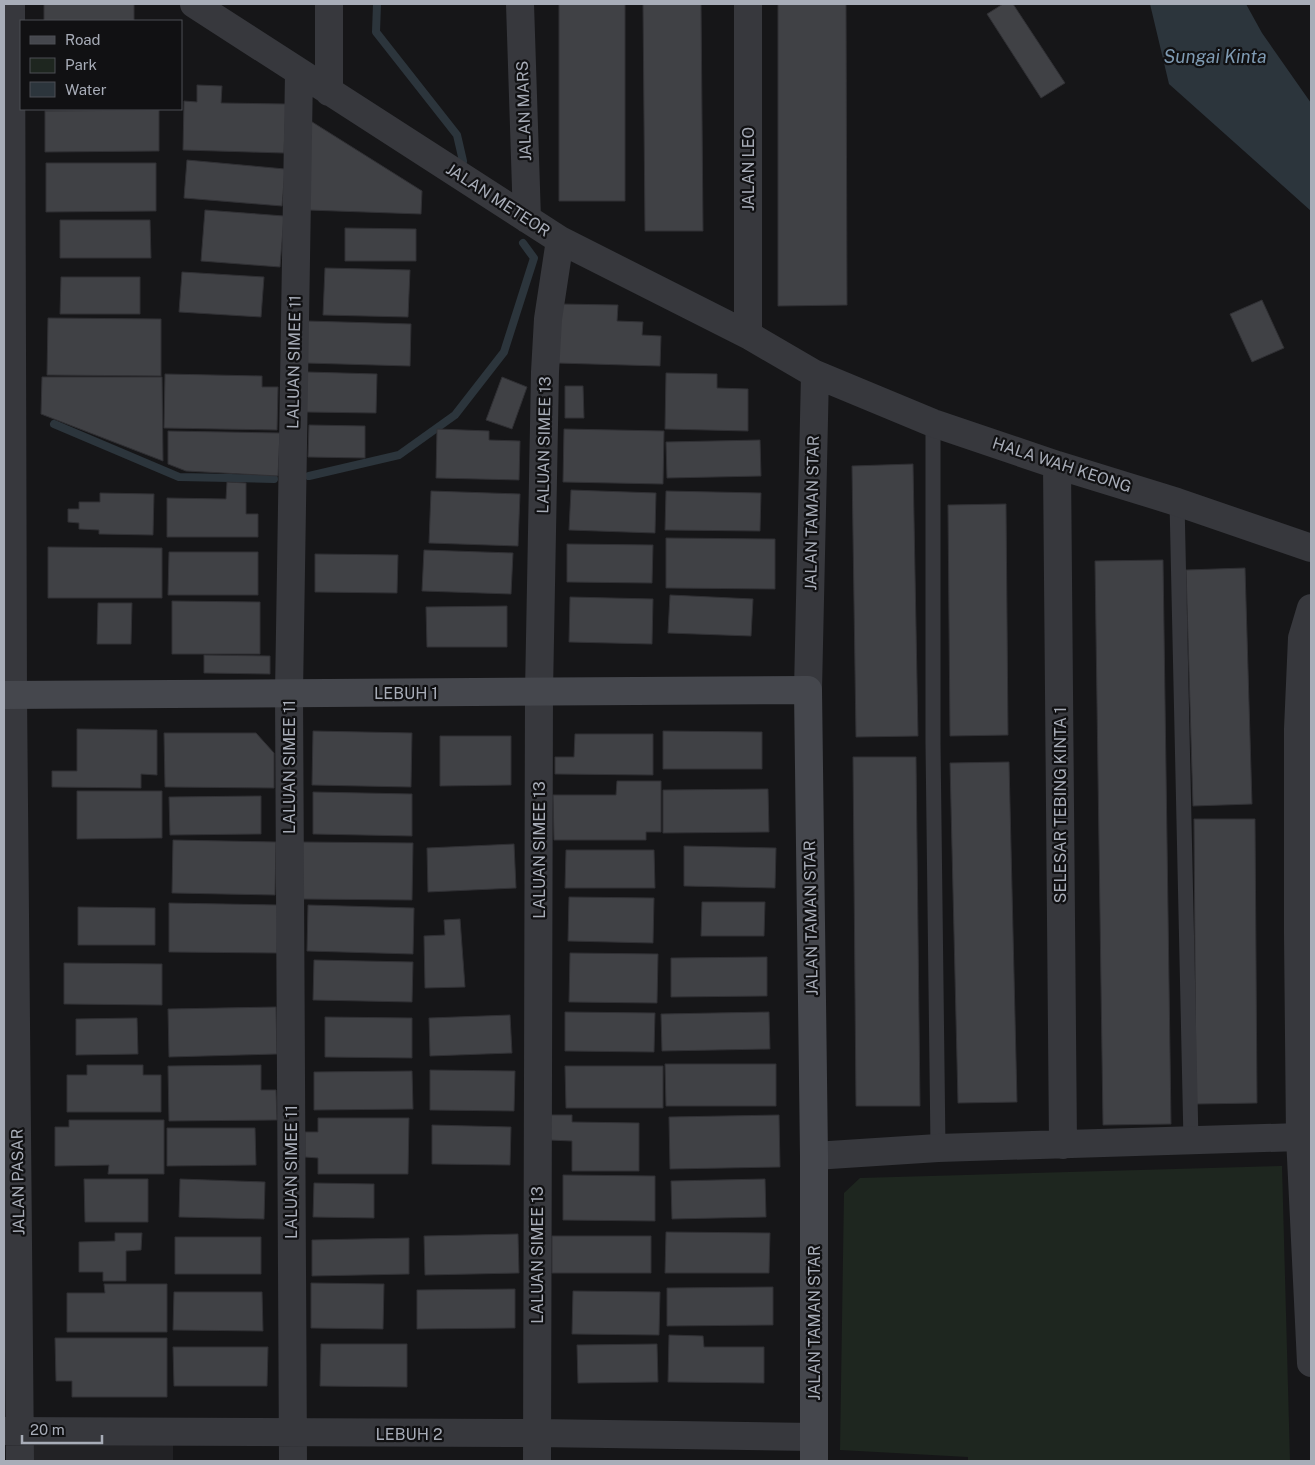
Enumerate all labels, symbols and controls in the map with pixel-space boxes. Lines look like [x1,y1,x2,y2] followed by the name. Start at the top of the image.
[20,20,182,110] legend
[65,31,101,48] text: Road
[1163,46,1267,67] water label: Sungai Kinta
[65,56,97,73] text: Park
[513,60,535,162] street label: JALAN MARS
[65,81,107,98] text: Water
[739,127,758,211] street label: JALAN LEO
[442,159,554,241] street label: JALAN METEOR
[283,295,305,429] street label: LALUAN SIMEE 11
[533,376,555,514] street label: LALUAN SIMEE 13
[990,434,1134,496] street label: HALA WAH KEONG
[801,435,823,591] street label: JALAN TAMAN STAR
[374,684,438,703] street label: LEBUH 1
[280,700,299,834] street label: LALUAN SIMEE 11
[1051,707,1070,903] street label: SELESAR TEBING KINTA 1
[530,781,549,919] street label: LALUAN SIMEE 13
[800,840,822,996] street label: JALAN TAMAN STAR
[282,1105,301,1239] street label: LALUAN SIMEE 11
[8,1128,28,1236] street label: JALAN PASAR
[528,1186,547,1324] street label: LALUAN SIMEE 13
[805,1245,824,1401] street label: JALAN TAMAN STAR
[22,1412,102,1444] scale bar
[30,1421,65,1438] text: 20 m
[376,1425,442,1444] street label: LEBUH 2

